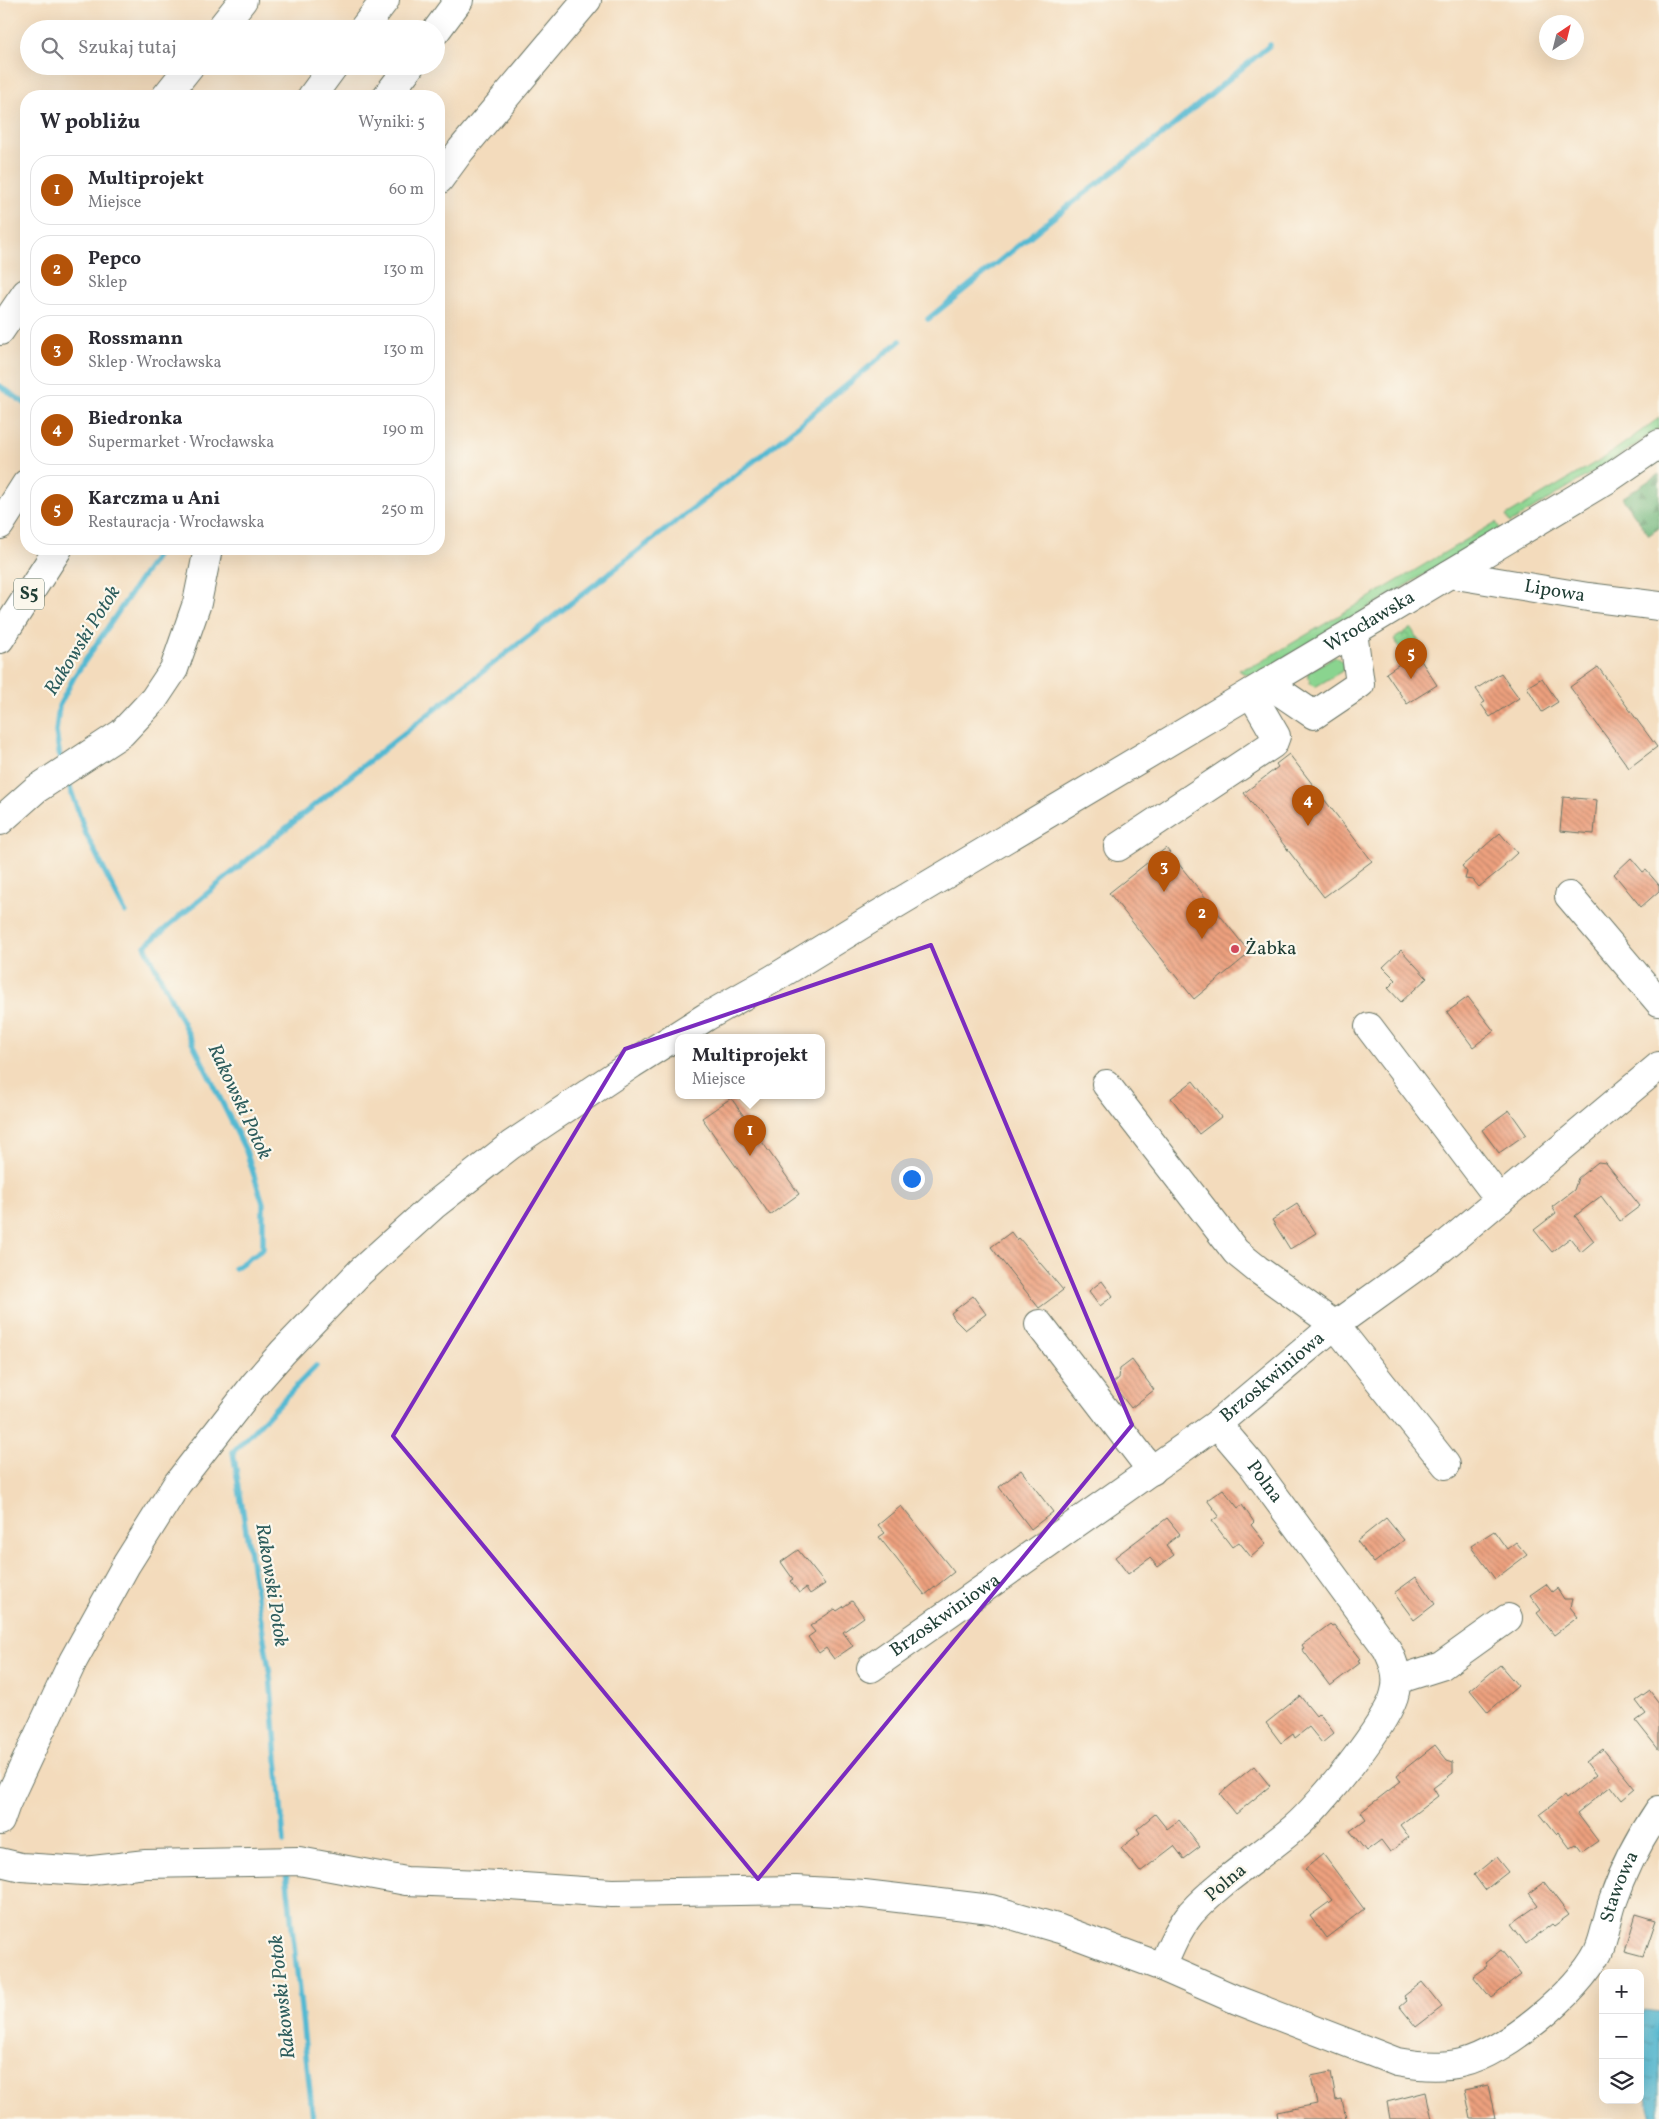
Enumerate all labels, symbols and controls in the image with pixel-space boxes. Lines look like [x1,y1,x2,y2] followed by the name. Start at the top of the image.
[1539,15,1584,60] north arrow
[20,20,445,75] search box
[38,34,66,62] icon: search
[78,35,177,61] text: Szukaj tutaj
[40,108,140,137] text: W pobliżu
[358,112,425,134] text: Wyniki: 5
[88,166,204,192] text: Multiprojekt
[54,179,60,201] text: 1
[389,179,424,201] text: 60 m
[88,192,141,214] text: Miejsce
[88,246,141,272] text: Pepco
[53,259,61,281] text: 2
[383,259,424,281] text: 130 m
[88,272,127,294] text: Sklep
[88,326,183,352] text: Rossmann
[53,339,61,361] text: 3
[383,339,424,361] text: 130 m
[88,352,222,374] text: Sklep · Wrocławska
[88,406,183,432] text: Biedronka
[52,419,62,441] text: 4
[382,419,424,441] text: 190 m
[88,432,274,454] text: Supermarket · Wrocławska
[88,486,220,512] text: Karczma u Ani
[53,499,61,521] text: 5
[381,499,424,521] text: 250 m
[88,512,264,534] text: Restauracja · Wrocławska
[1522,574,1587,609] street label: Lipowa
[14,578,44,610] road number: S5
[38,581,128,701] water label: Rakowski Potok
[1320,585,1420,659] street label: Wrocławska
[1395,638,1427,679] pin: 5
[1292,785,1324,826] pin: 4
[1148,851,1180,892] pin: 3
[1186,898,1218,939] pin: 2
[1245,936,1296,962] place label: Żabka
[1229,943,1241,955] marker: Żabka
[675,1034,825,1099] popup
[200,1040,278,1164] water label: Rakowski Potok
[692,1043,808,1069] text: Multiprojekt
[692,1069,745,1091] text: Miejsce
[734,1115,766,1156] pin: 1
[899,1166,925,1192] your location
[1215,1326,1331,1429] street label: Brzoskwiniowa
[1240,1455,1289,1509] street label: Polna
[247,1521,295,1649] water label: Rakowski Potok
[885,1568,1006,1664] street label: Brzoskwiniowa
[1594,1847,1645,1925] street label: Stawowa
[1200,1858,1252,1908] street label: Polna
[263,1933,303,2061] water label: Rakowski Potok
[1599,1969,1644,2104] map controls
[1599,1969,1644,2014] button: +
[1599,2014,1644,2059] button: −
[1599,2059,1644,2104] button: layers

